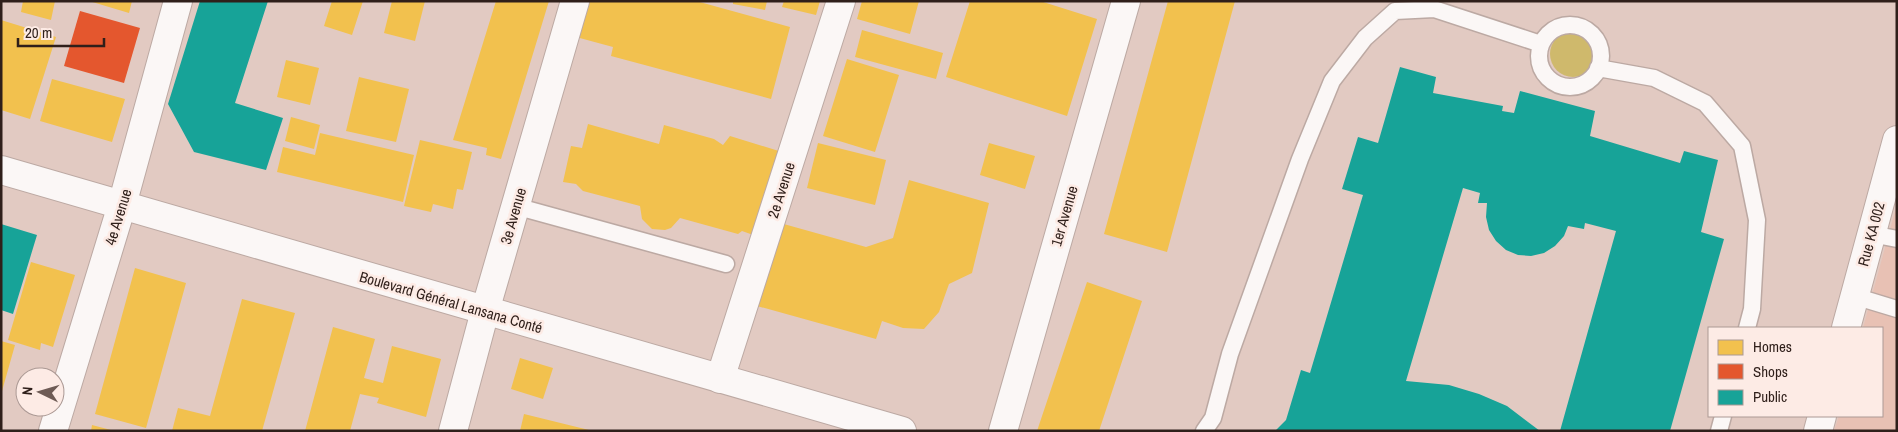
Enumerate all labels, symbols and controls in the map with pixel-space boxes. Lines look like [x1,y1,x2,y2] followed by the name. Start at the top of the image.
[18,15,104,47] scale bar
[25,22,52,43] text: 20 m
[762,159,800,221] street label: 2e Avenue
[1045,183,1083,249] street label: 1er Avenue
[495,185,531,247] street label: 3e Avenue
[99,186,137,248] street label: 4e Avenue
[1852,199,1890,268] street label: Rue KA 002
[357,266,545,338] street label: Boulevard Général Lansana Conté
[1708,327,1883,417] legend
[1753,336,1792,357] text: Homes
[1753,361,1788,382] text: Shops
[15,367,65,417] north arrow
[18,386,36,396] text: N
[1753,386,1787,407] text: Public

